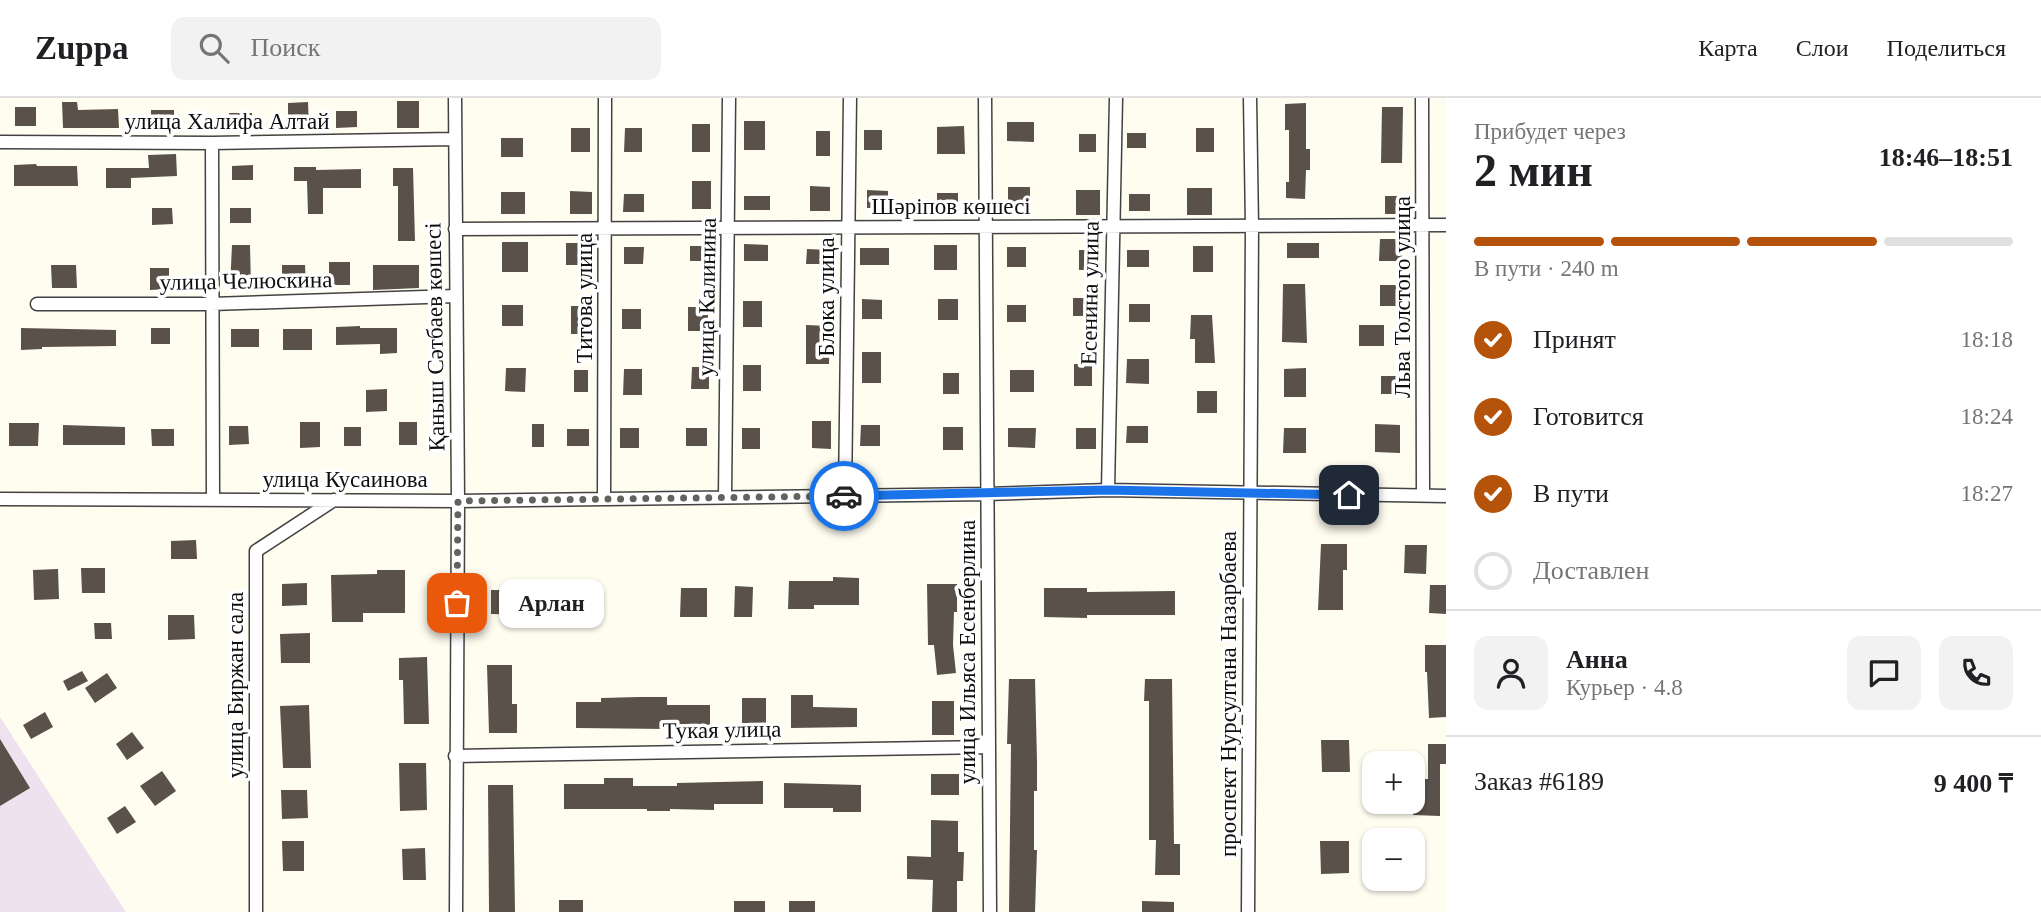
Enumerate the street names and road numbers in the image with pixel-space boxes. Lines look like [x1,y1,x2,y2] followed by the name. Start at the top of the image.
[124,109,330,134] street label: улица Халифа Алтай
[871,194,1031,219] street label: Шәріпов көшесі
[1390,196,1415,398] street label: Льва Толстого улица
[693,217,721,377] street label: улица Калинина
[1076,221,1104,365] street label: Есенина улица
[421,222,449,452] street label: Қаныш Сәтбаев көшесі
[572,233,597,363] street label: Титова улица
[814,237,839,357] street label: Блока улица
[160,267,332,295] street label: улица Челюскина
[262,467,428,492] street label: улица Кусаинова
[955,520,980,784] street label: улица Ильяса Есенберлина
[1216,531,1241,857] street label: проспект Нурсултана Назарбаева
[223,592,248,778] street label: улица Биржан сала
[663,716,781,744] street label: Тукая улица

